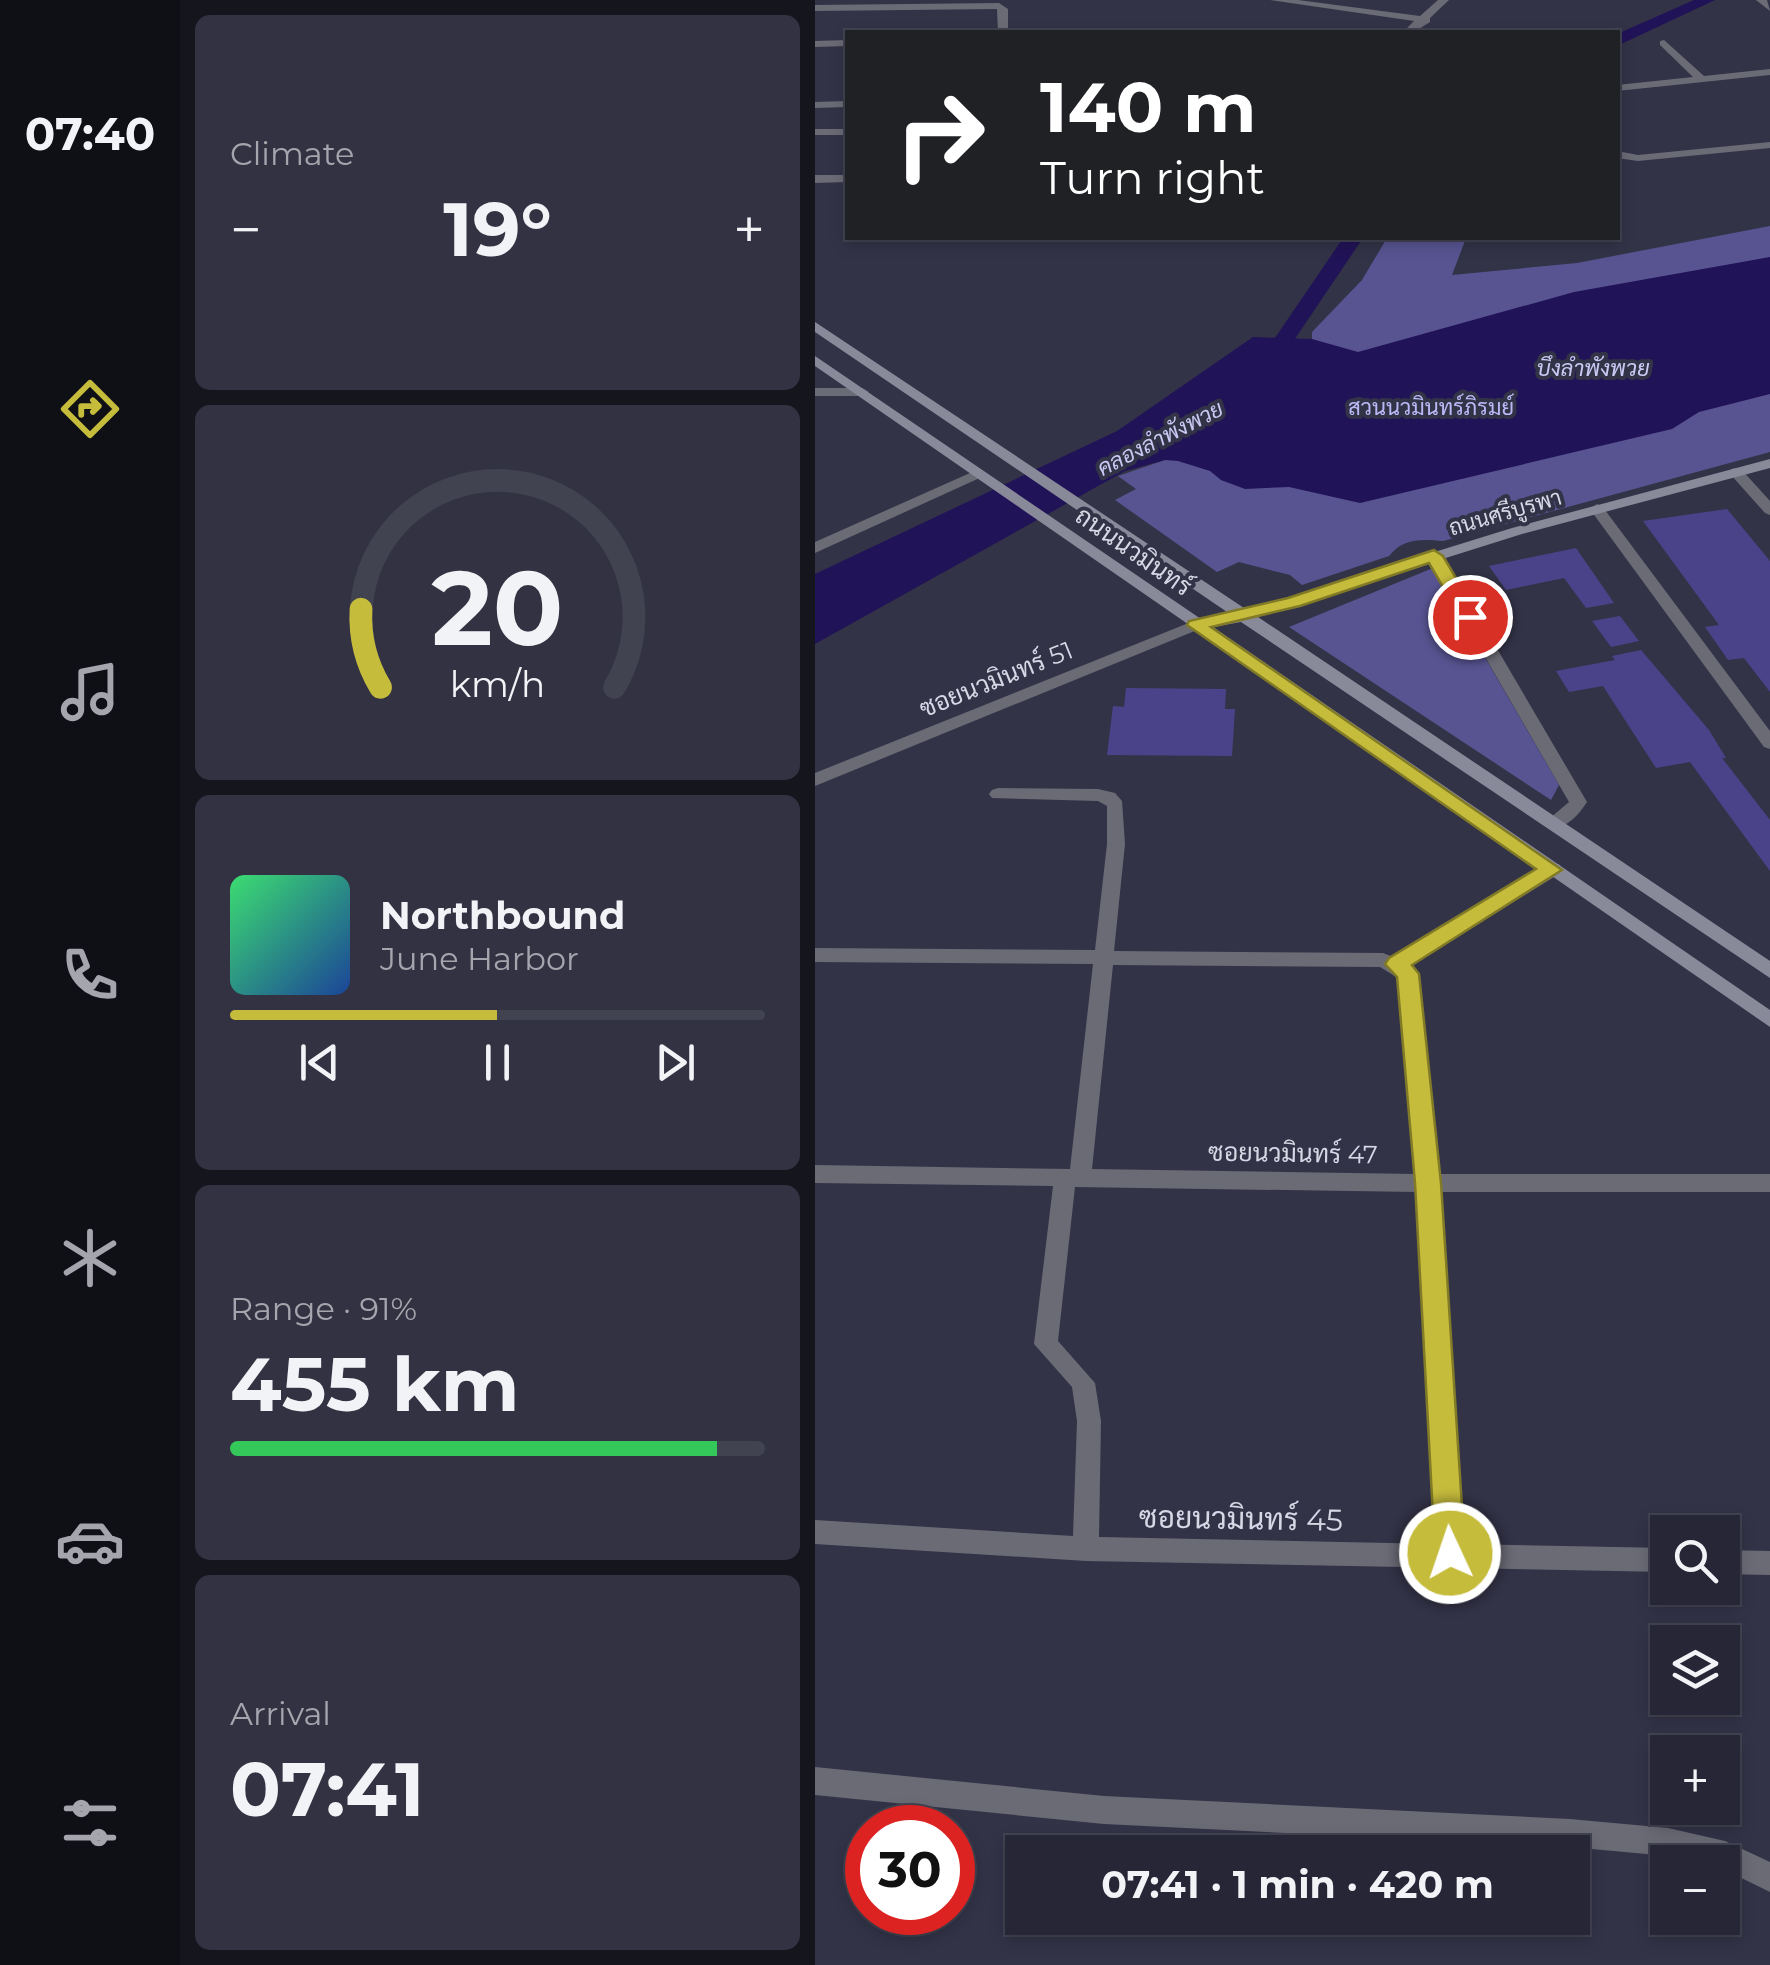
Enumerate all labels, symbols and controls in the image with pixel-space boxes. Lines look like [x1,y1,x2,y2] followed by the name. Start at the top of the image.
[1040,64,1256,150] text: 140 m
[875,70,1005,200] icon: right
[25,106,155,161] text: 07:40
[230,134,354,173] text: Climate
[1040,150,1265,205] text: Turn right
[443,183,552,275] text: 19°
[230,196,262,263] text: −
[733,196,765,263] text: +
[1536,355,1650,382] water label: บึงลำพังพวย
[55,374,125,444] icon: directions
[1348,393,1514,421] park label: สวนนวมินทร์ภิรมย์
[1093,395,1228,482] water label: คลองลำพังพวย
[1446,484,1565,543] street label: ถนนศรีบูรพา
[1070,498,1199,602] street label: ถนนนวมินทร์
[432,544,563,671] text: 20
[1428,575,1513,660] pin
[1443,590,1498,645] icon: arrive
[914,633,1077,723] street label: ซอยนวมินทร์ 51
[55,657,125,727] icon: music
[450,662,545,706] text: km/h
[380,892,625,939] text: Northbound
[380,939,579,978] text: June Harbor
[55,940,125,1010] icon: phone
[292,1035,347,1090] icon: previous
[470,1035,525,1090] icon: pause
[648,1035,703,1090] icon: next
[1208,1135,1378,1169] street label: ซอยนวมินทร์ 47
[55,1223,125,1293] icon: climate
[230,1289,417,1328] text: Range · 91%
[230,1338,519,1430] text: 455 km
[1139,1497,1343,1539] street label: ซอยนวมินทร์ 45
[1398,1501,1502,1605] position arrow
[55,1506,125,1576] icon: car
[1650,1515,1740,1935] map controls
[1650,1515,1740,1605] button: search
[1650,1625,1740,1715] button: layers
[230,1694,331,1733] text: Arrival
[1650,1735,1740,1825] button: +
[230,1743,425,1835] text: 07:41
[55,1788,125,1858] icon: filters
[845,1805,975,1935] speed limit sign: 30
[1650,1845,1740,1935] button: −
[1101,1861,1494,1908] text: 07:41 · 1 min · 420 m

